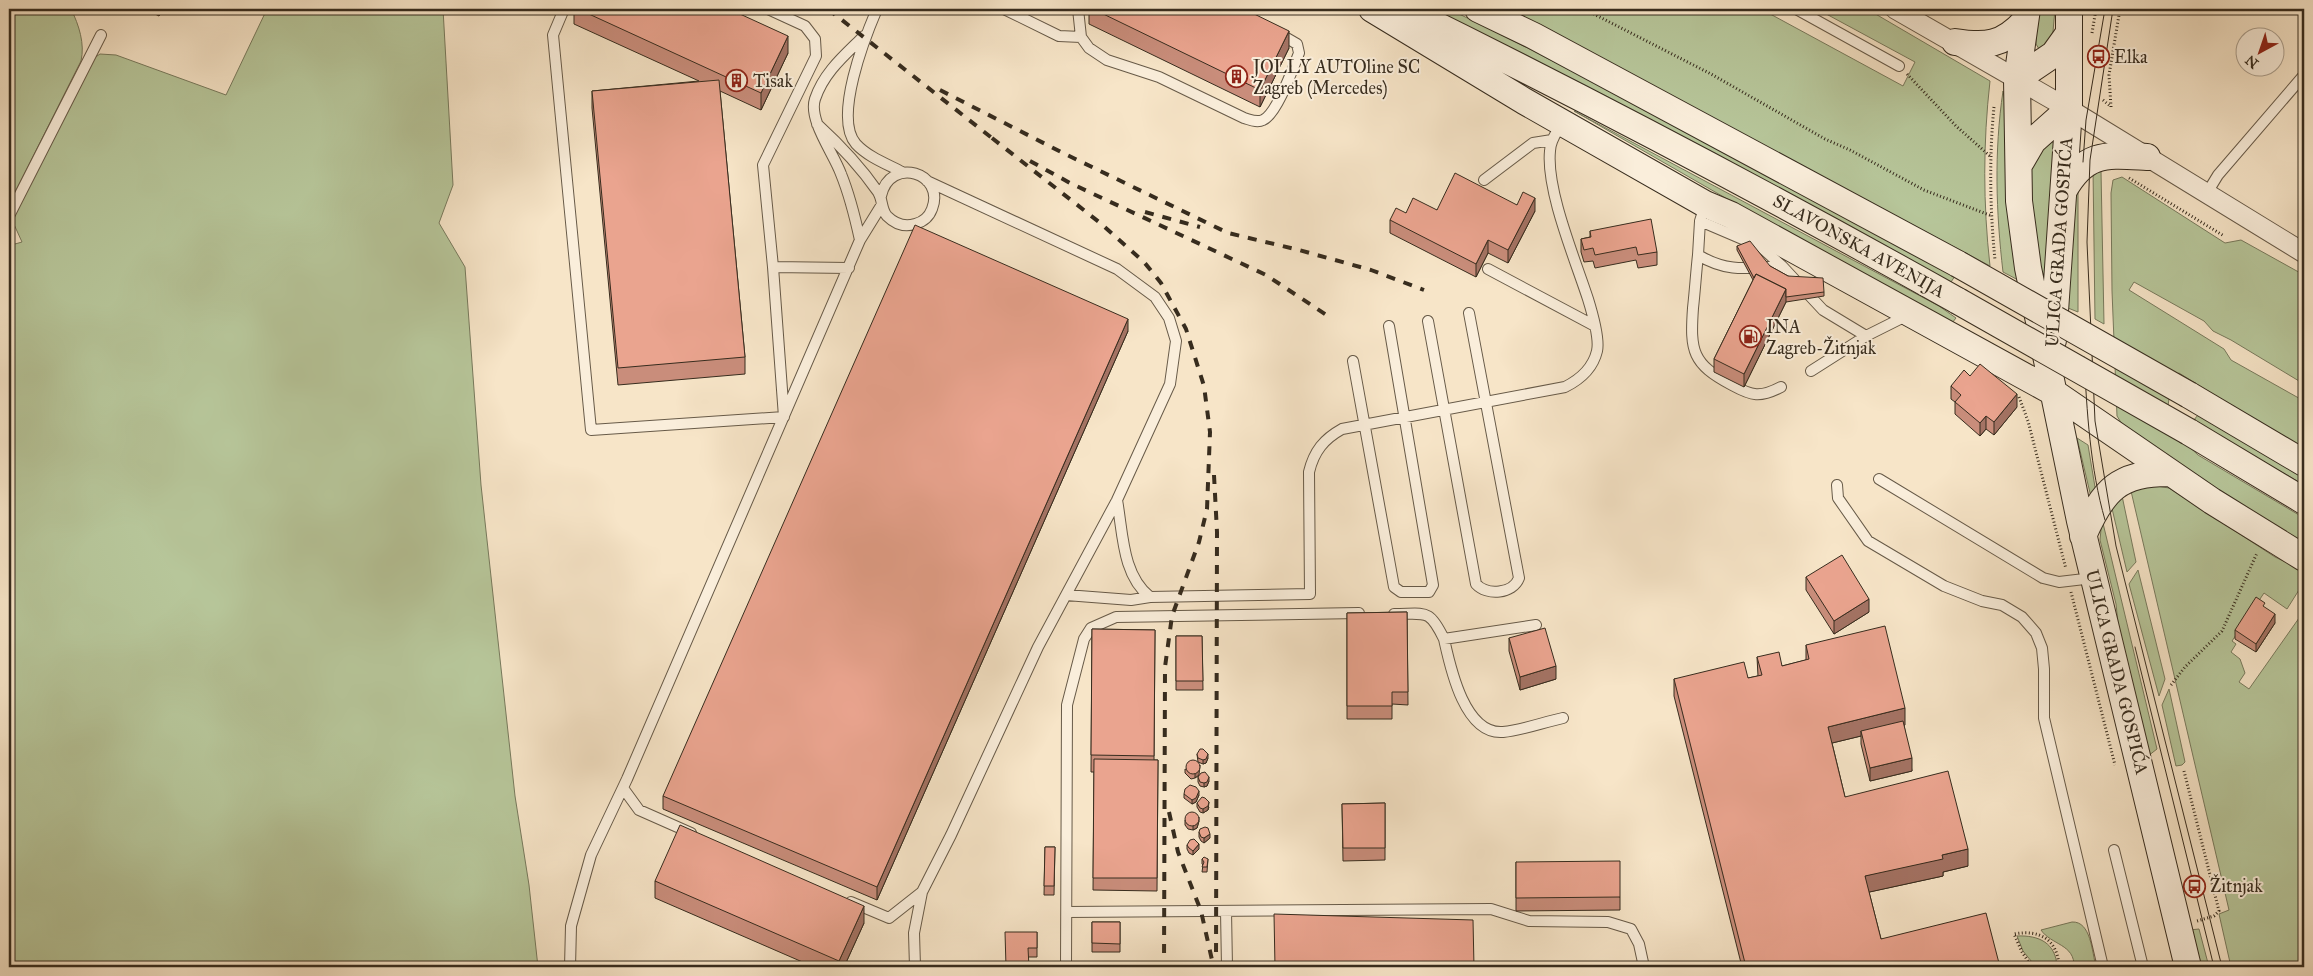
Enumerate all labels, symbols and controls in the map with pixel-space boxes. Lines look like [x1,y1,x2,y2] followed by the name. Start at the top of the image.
[2236,28,2286,78] north arrow
[2086,45,2110,69] bus stop icon: Elka
[2114,46,2148,68] place label: Elka
[2242,51,2262,72] text: N
[1251,56,1420,100] place label: JOLLY AUTOline SC Zagreb (Mercedes)
[1225,65,1249,89] building icon: JOLLY AUTOline SC Zagreb (Mercedes)
[725,69,749,93] building icon: Tisak
[753,70,793,92] place label: Tisak
[2039,136,2077,348] street label: ULICA GRADA GOSPIĆA
[1769,190,1949,303] street label: SLAVONSKA AVENIJA
[1766,316,1877,360] place label: INA Zagreb-Žitnjak
[1738,325,1762,349] fuel station icon: INA Zagreb-Žitnjak
[2081,567,2155,777] street label: ULICA GRADA GOSPIĆA
[2210,873,2263,897] place label: Žitnjak
[2182,874,2206,898] bus stop icon: Žitnjak

